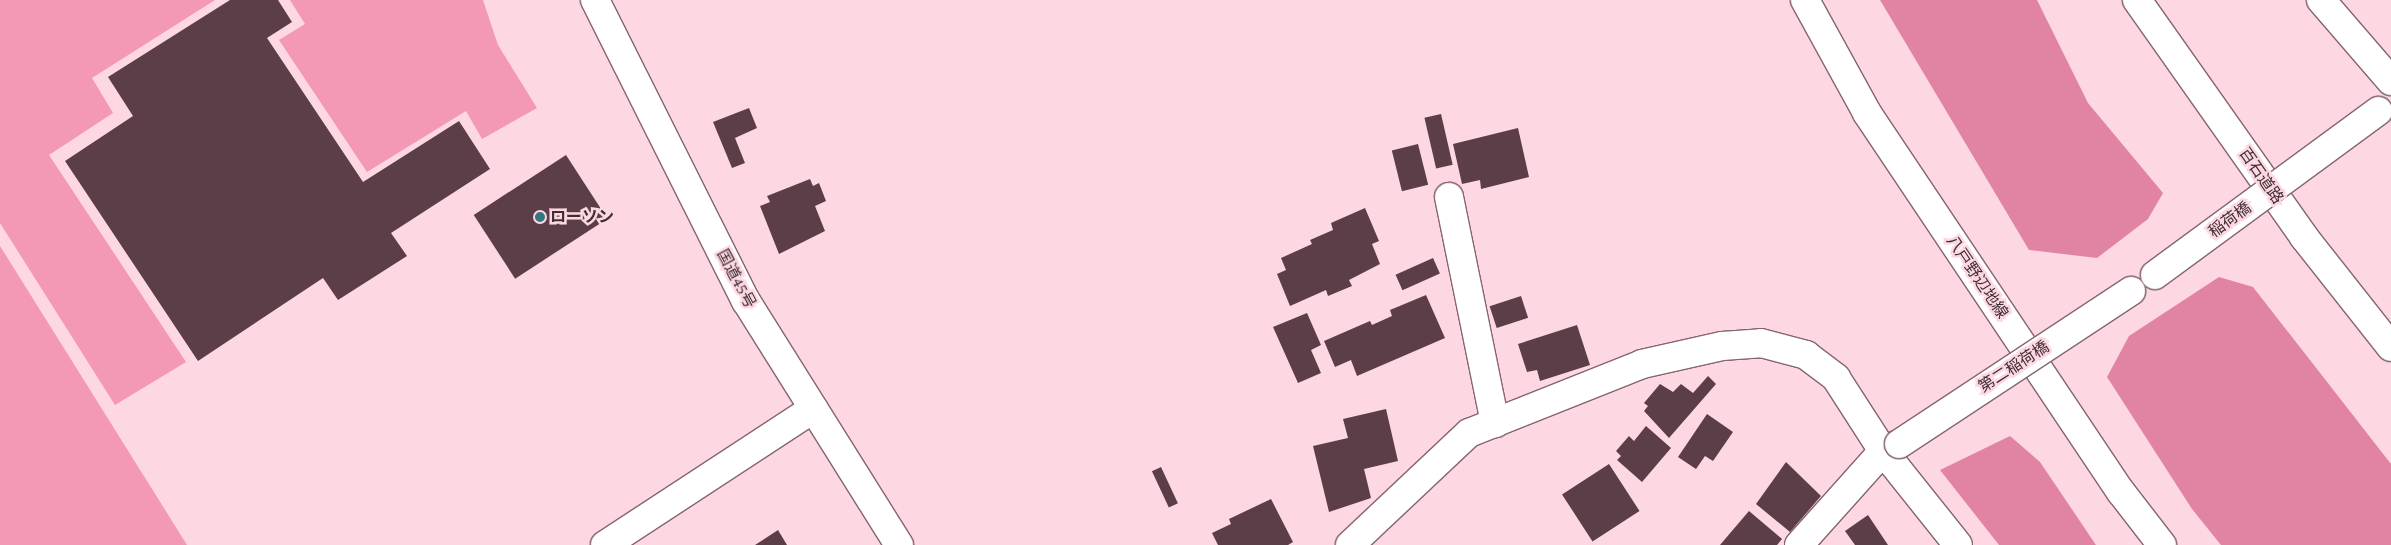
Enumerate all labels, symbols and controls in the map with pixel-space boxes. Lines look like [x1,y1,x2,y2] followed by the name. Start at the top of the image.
[2235,144,2287,208] street label: 百石道路
[2205,198,2255,242] street label: 稲荷橋
[550,207,614,227] place label: ローソン
[534,211,546,223] marker: ローソン
[1942,232,2012,322] street label: 八戸野辺地線
[713,246,759,312] street label: 国道45号
[1975,337,2053,397] street label: 第二稲荷橋

